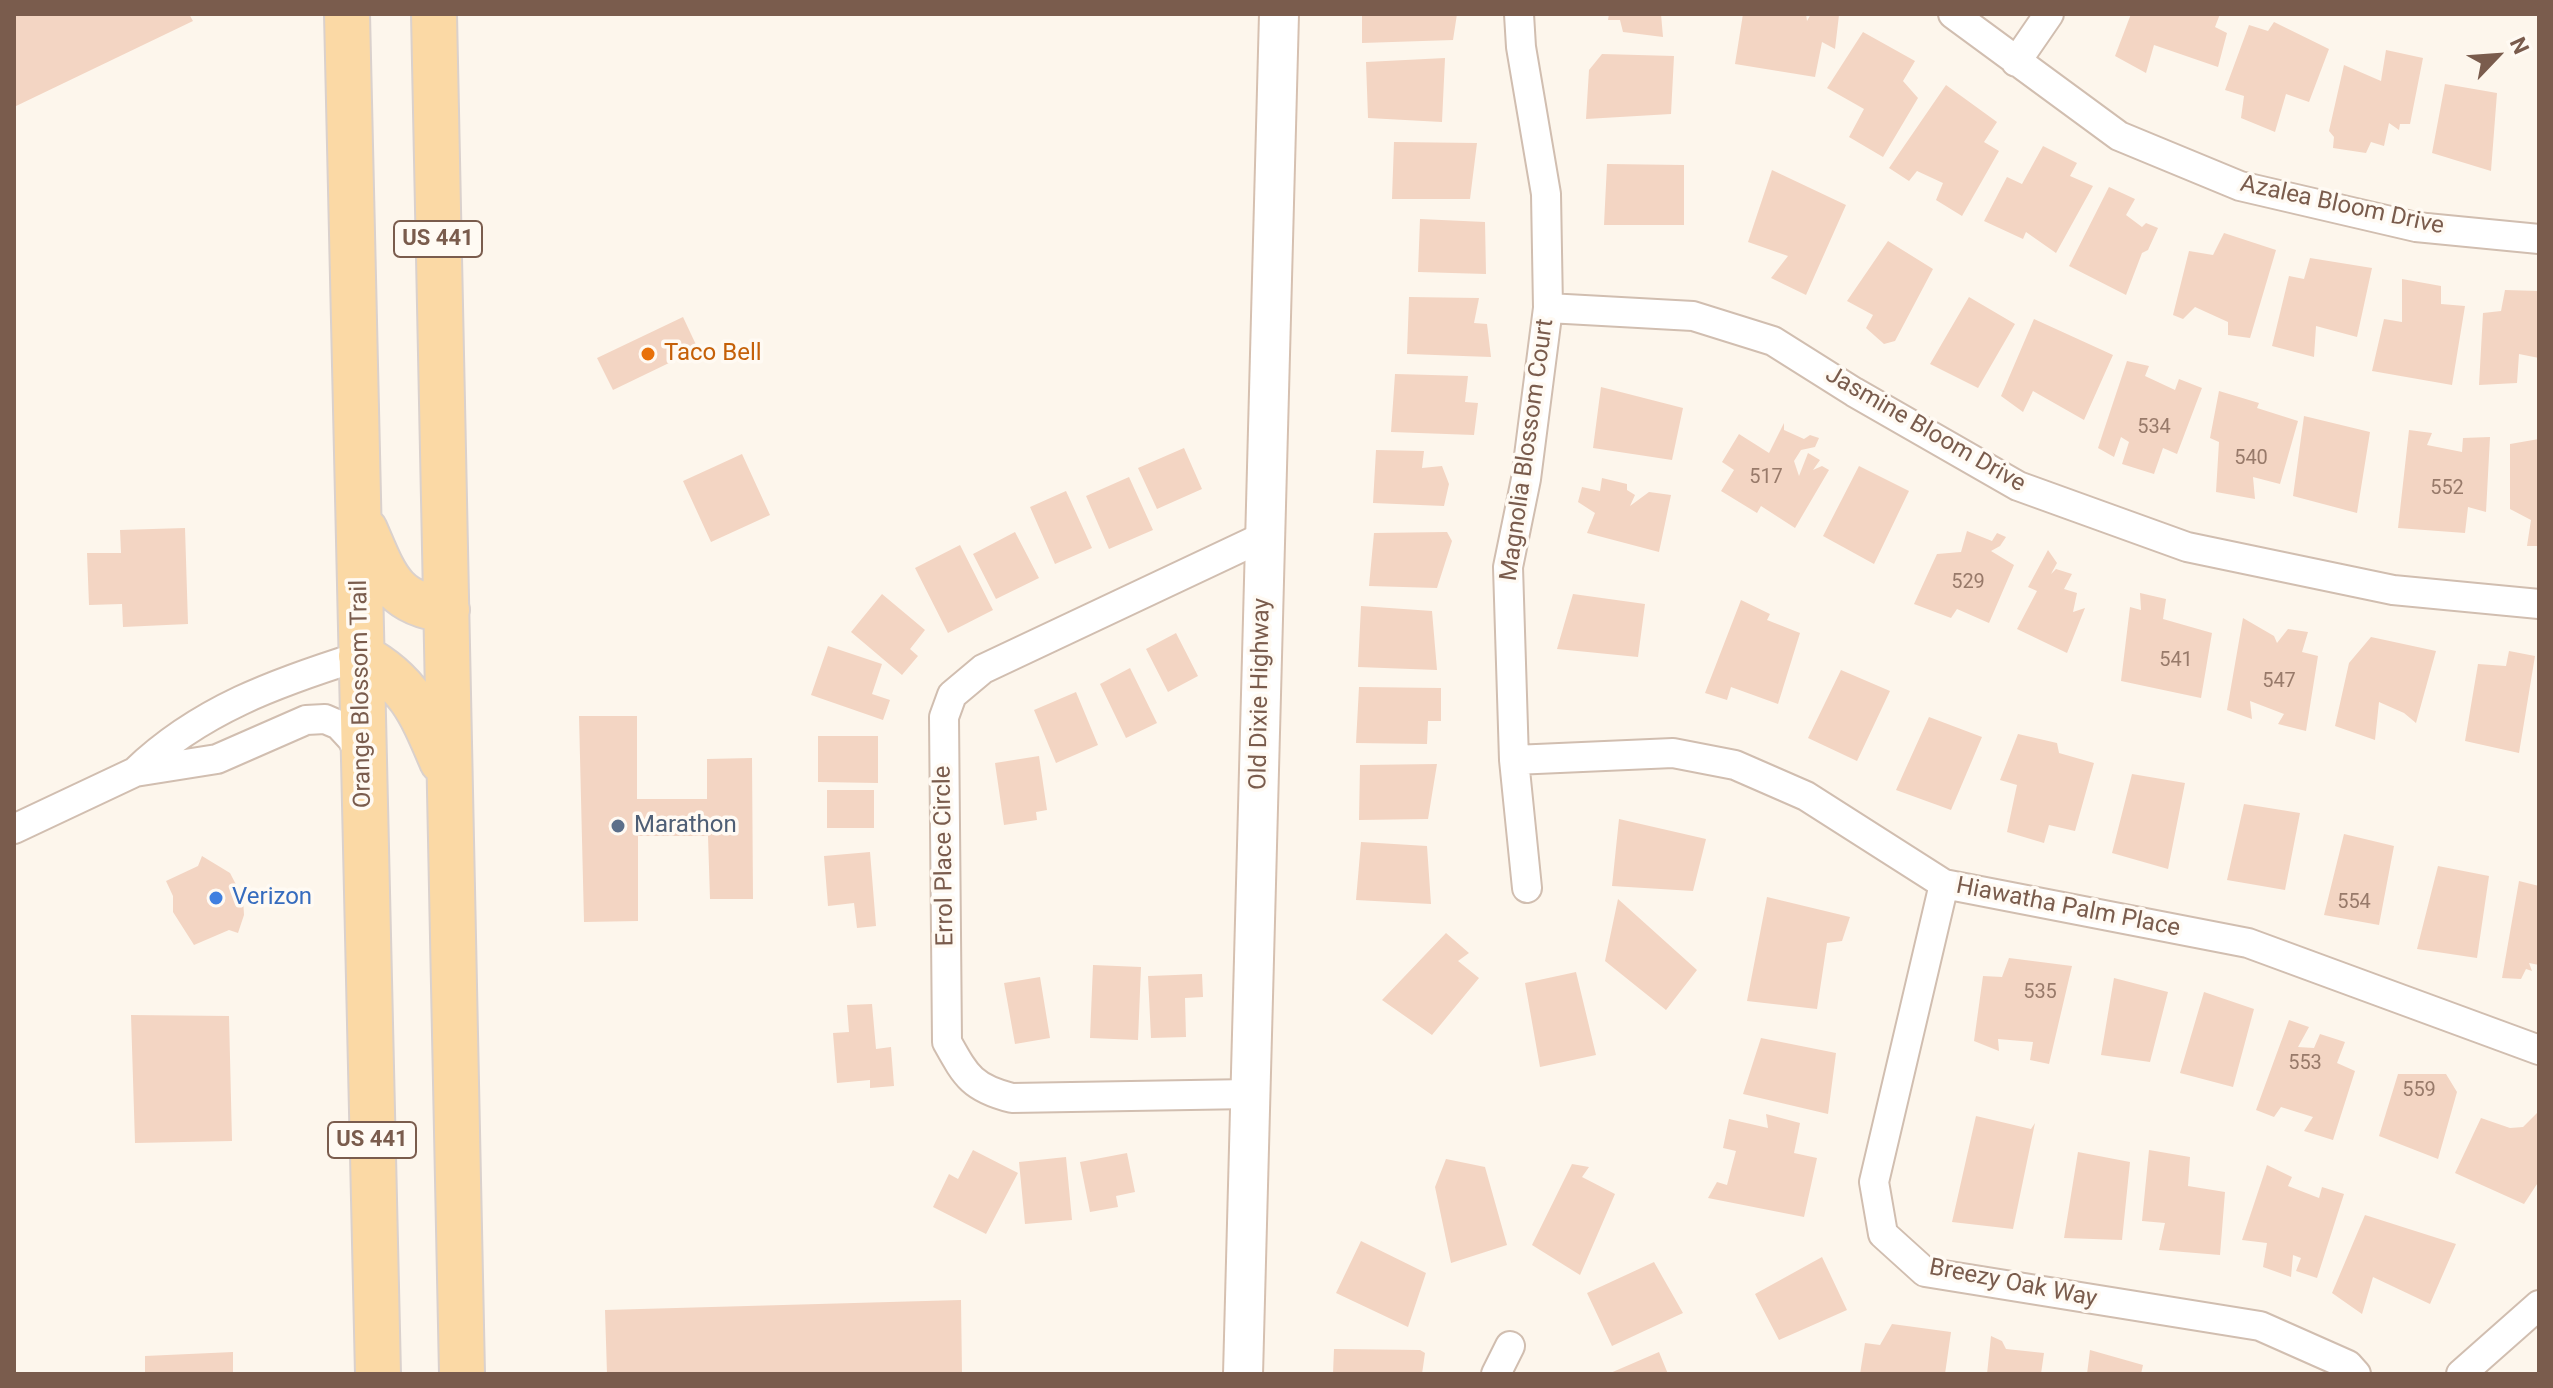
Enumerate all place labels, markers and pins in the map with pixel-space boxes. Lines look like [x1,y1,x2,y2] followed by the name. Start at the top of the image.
[664,340,762,368] place label: Taco Bell
[639,345,657,363] marker: Taco Bell
[634,812,737,840] place label: Marathon
[609,817,627,835] marker: Marathon
[232,884,312,912] place label: Verizon
[207,889,225,907] marker: Verizon

